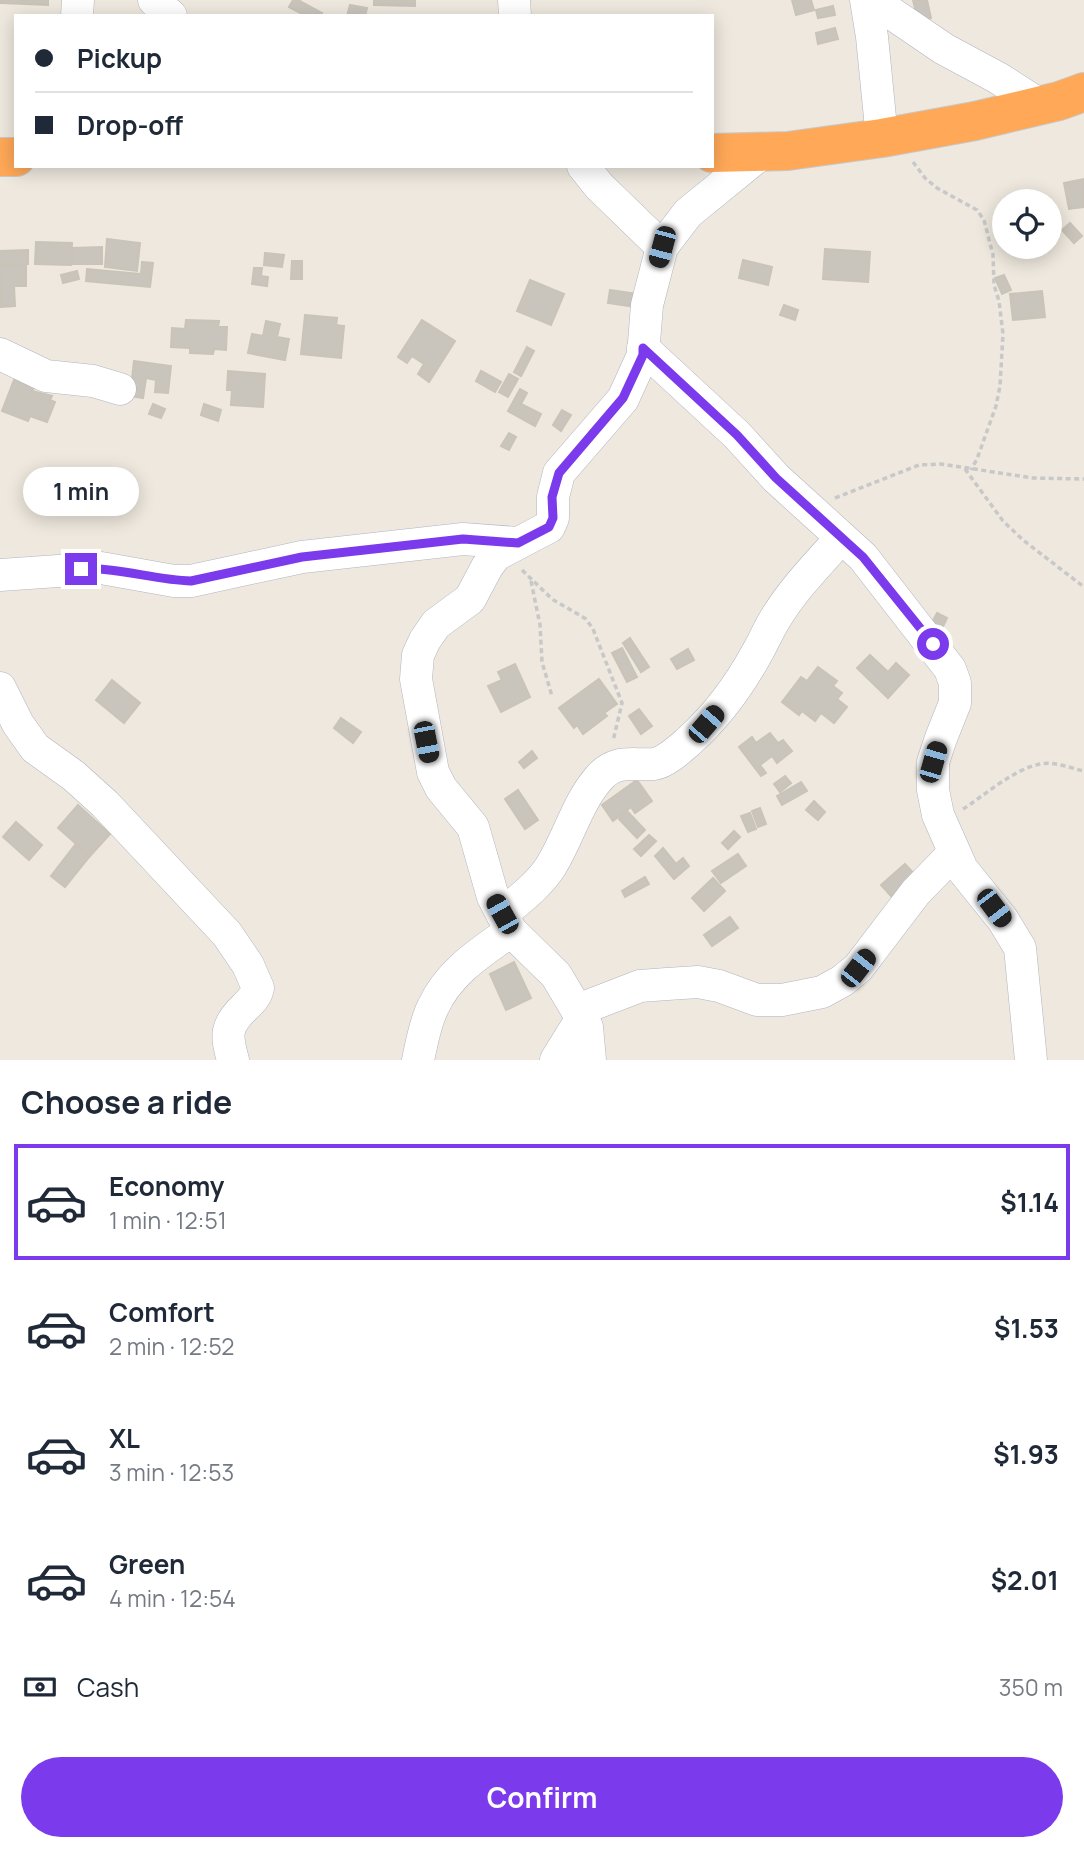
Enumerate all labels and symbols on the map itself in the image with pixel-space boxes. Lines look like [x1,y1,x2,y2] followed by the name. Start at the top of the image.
[647,224,678,270] car
[23,468,139,516] callout: 1 min
[65,553,97,585] route end
[917,628,949,660] route start
[685,701,728,747] car
[412,719,441,765] car
[918,739,949,785] car
[973,885,1016,931] car
[483,891,522,937] car
[837,945,880,991] car

